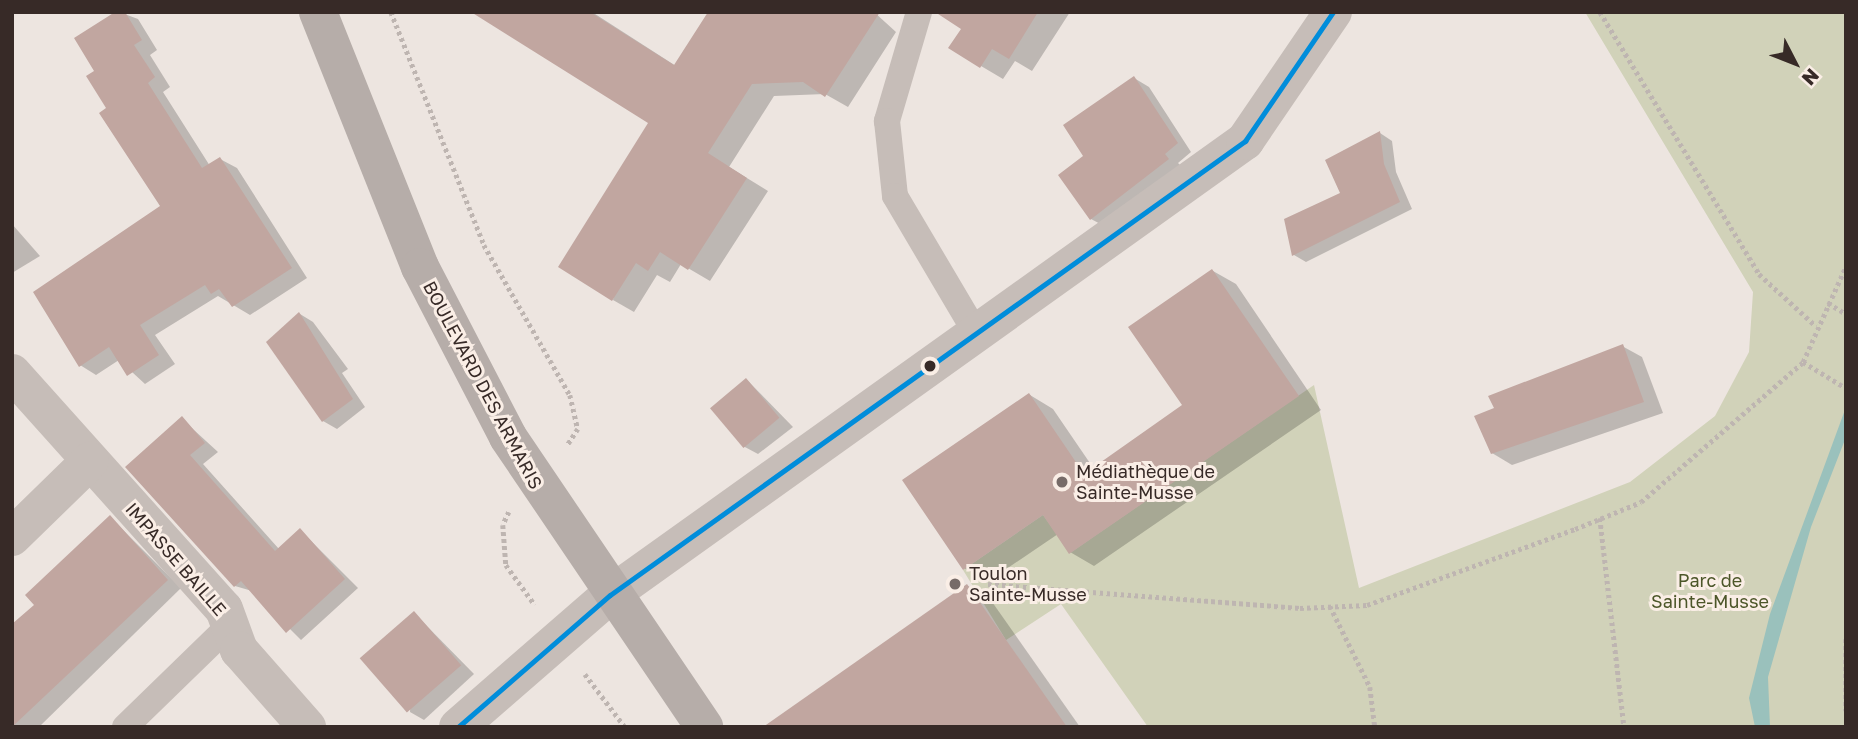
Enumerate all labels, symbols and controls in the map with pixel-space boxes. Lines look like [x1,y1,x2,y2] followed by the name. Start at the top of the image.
[1760,28,1830,98] north arrow
[1798,64,1824,90] text: N
[419,277,547,493] street label: BOULEVARD DES ARMARIS
[923,359,937,373] unlabelled marker
[1076,461,1215,504] place label: Médiathèque de Sainte-Musse
[1054,474,1070,490] marker: Médiathèque de Sainte-Musse
[121,498,231,620] street label: IMPASSE BAILLE
[969,563,1087,606] place label: Toulon Sainte-Musse
[1651,570,1769,612] park label: Parc de Sainte-Musse
[947,576,963,592] marker: Toulon Sainte-Musse

